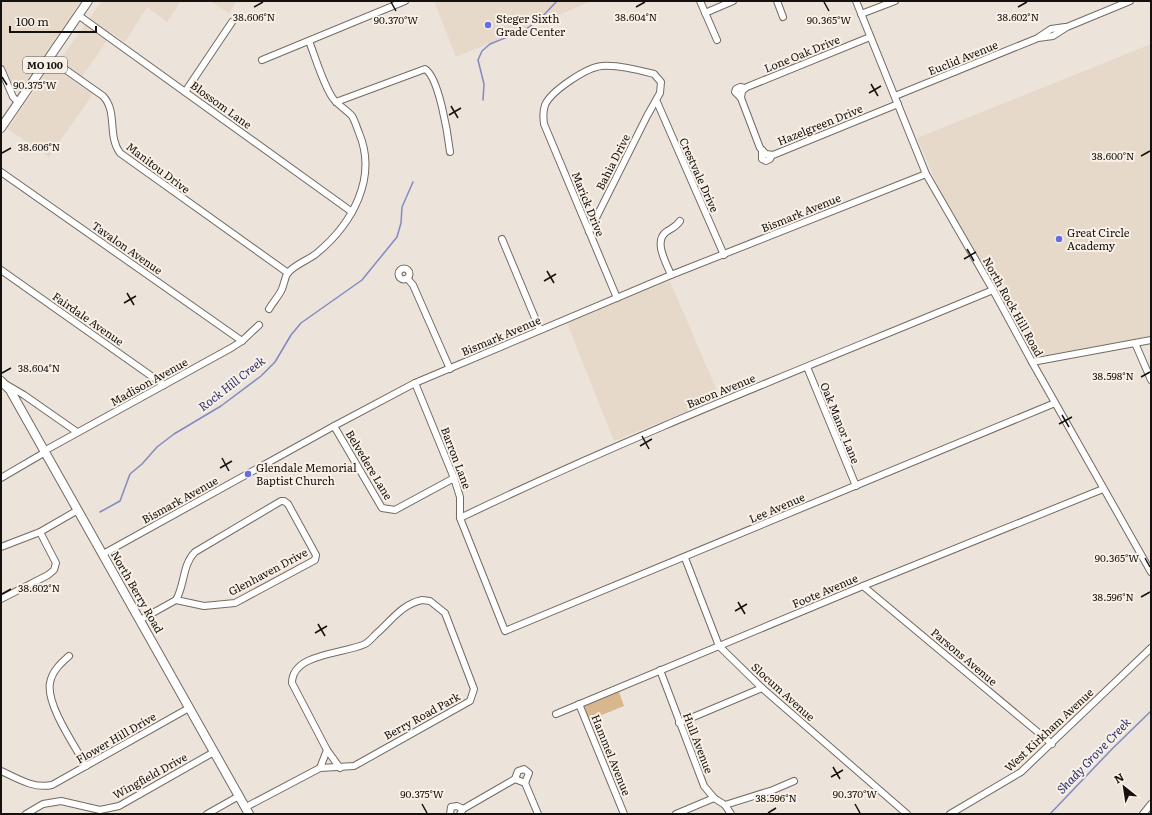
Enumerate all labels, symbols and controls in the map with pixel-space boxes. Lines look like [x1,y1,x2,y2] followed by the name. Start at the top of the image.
[10,8,96,34] scale bar
[233,9,275,24] text: 38.606°N
[615,9,657,24] text: 38.604°N
[997,9,1039,24] text: 38.602°N
[496,10,566,39] place label: Steger Sixth Grade Center
[16,12,49,30] text: 100 m
[374,12,418,27] text: 90.370°W
[807,12,851,27] text: 90.365°W
[483,20,493,30] marker: Steger Sixth Grade Center
[761,30,842,76] street label: Lone Oak Drive
[925,36,1000,78] street label: Euclid Avenue
[23,57,67,73] road number: MO 100
[13,77,57,92] text: 90.375°W
[188,77,256,132] street label: Blossom Lane
[775,100,865,148] street label: Hazelgreen Drive
[591,130,633,192] street label: Bahia Drive
[676,135,724,215] street label: Crestvale Drive
[123,138,194,197] street label: Manitou Drive
[18,139,60,154] text: 38.606°N
[1092,148,1134,163] text: 38.600°N
[569,169,609,239] street label: Marick Drive
[758,189,843,235] street label: Bismark Avenue
[89,217,166,278] street label: Tavalon Avenue
[1067,224,1130,253] place label: Great Circle Academy
[1054,234,1064,244] marker: Great Circle Academy
[980,254,1048,359] street label: North Rock Hill Road
[50,288,128,349] street label: Fairdale Avenue
[458,311,543,359] street label: Bismark Avenue
[194,351,269,415] water label: Rock Hill Creek
[107,353,190,409] street label: Madison Avenue
[18,360,60,375] text: 38.604°N
[1092,368,1134,383] text: 38.598°N
[684,369,758,411] street label: Bacon Avenue
[817,380,865,466] street label: Oak Manor Lane
[438,424,476,491] street label: Barron Lane
[343,426,397,503] street label: Belvedere Lane
[256,459,357,488] place label: Glendale Memorial Baptist Church
[243,469,253,479] marker: Glendale Memorial Baptist Church
[139,471,221,527] street label: Bismark Avenue
[746,488,807,526] street label: Lee Avenue
[225,543,310,599] street label: Glenhaven Drive
[108,547,168,636] street label: North Berry Road
[1095,550,1139,565] text: 90.365°W
[789,569,860,611] street label: Foote Avenue
[18,580,60,595] text: 38.602°N
[1092,589,1134,604] text: 38.596°N
[928,624,1001,689] street label: Parsons Avenue
[748,658,819,724] street label: Slocum Avenue
[1000,684,1097,775] street label: West Kirkham Avenue
[381,687,463,743] street label: Berry Road Park
[72,708,159,767] street label: Flower Hill Drive
[680,710,718,776] street label: Hull Avenue
[588,712,636,798] street label: Hammel Avenue
[1052,713,1135,798] water label: Shady Grove Creek
[109,748,190,802] street label: Wingfield Drive
[1104,767,1144,807] north arrow
[1111,768,1126,787] text: N
[400,786,444,801] text: 90.375°W
[833,786,877,801] text: 90.370°W
[755,790,797,805] text: 38.596°N

